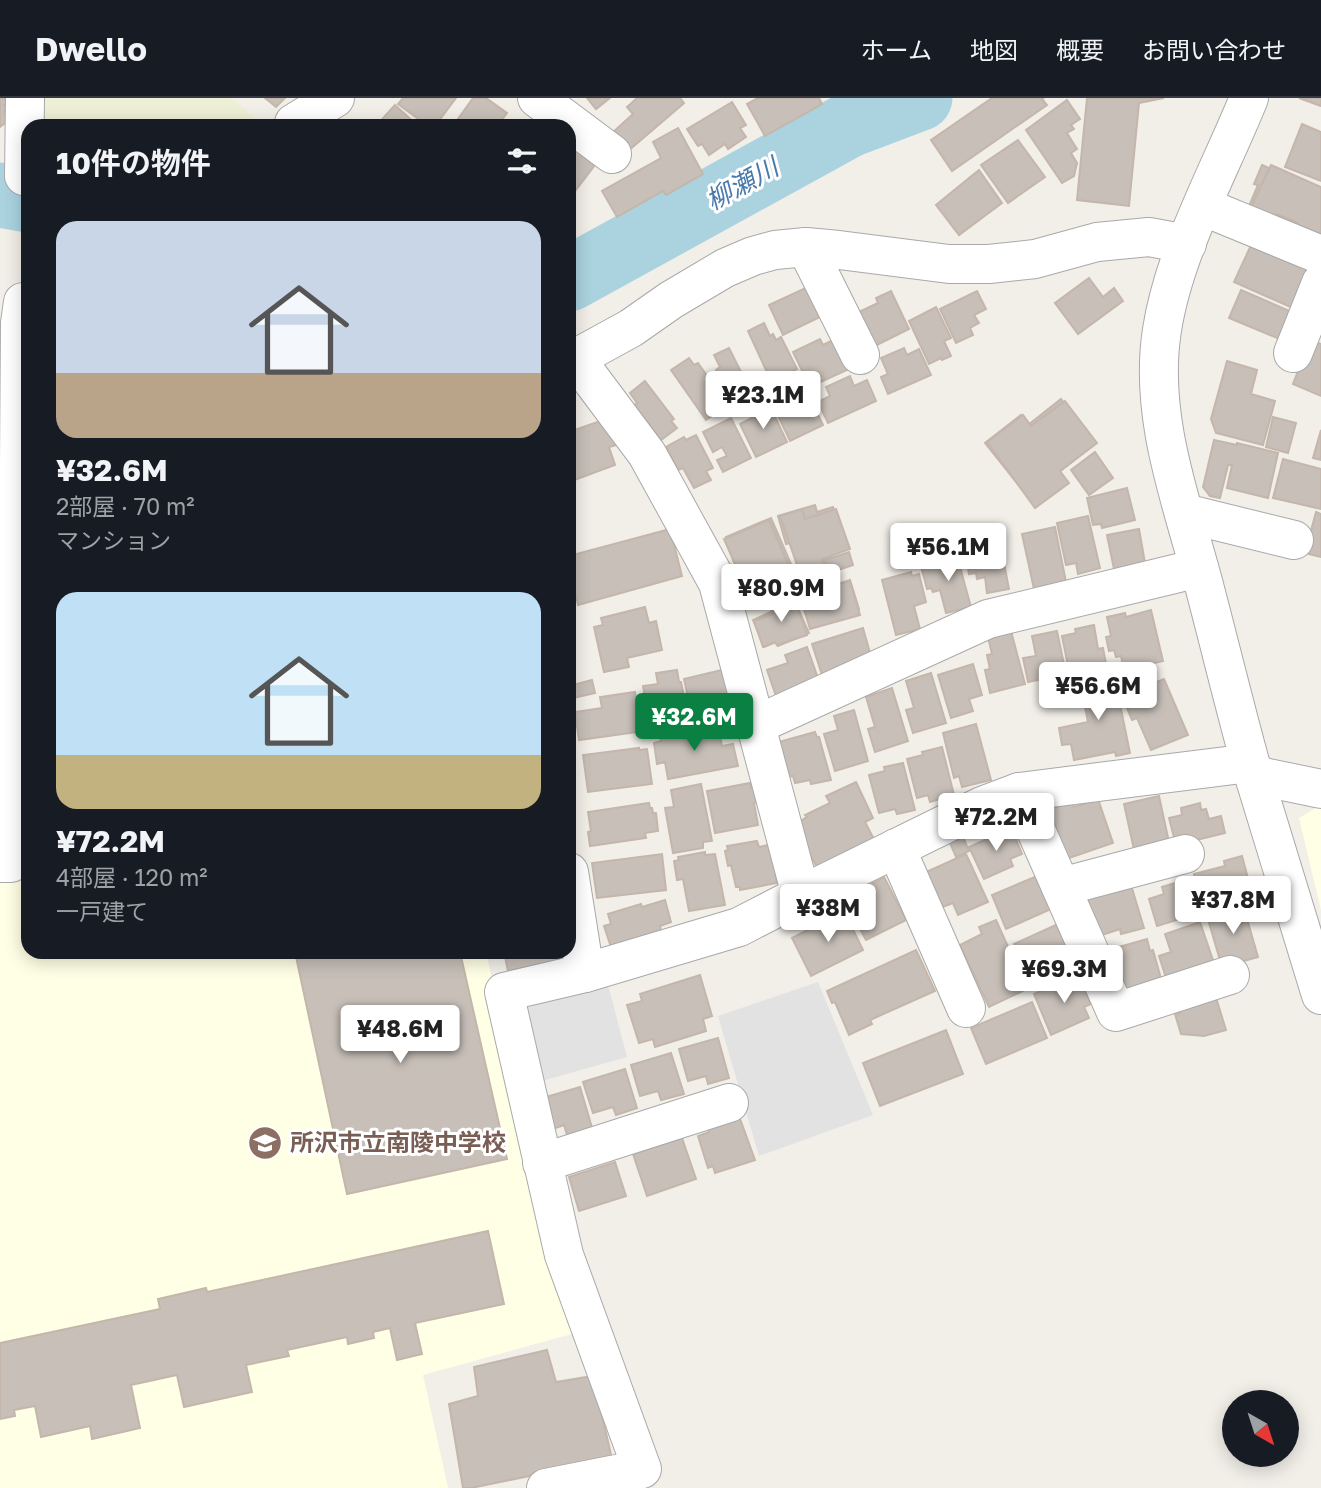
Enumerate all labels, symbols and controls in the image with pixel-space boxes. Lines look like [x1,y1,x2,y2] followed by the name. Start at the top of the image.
[35,29,147,68] text: Dwello
[861,35,932,64] text: ホーム
[970,35,1018,64] text: 地図
[1056,35,1104,64] text: 概要
[1142,35,1286,64] text: お問い合わせ
[503,142,541,180] icon: filters
[56,145,211,181] text: 10件の物件
[700,150,786,216] water label: 柳瀬川
[236,267,362,393] icon: home
[706,372,820,431] pin: ¥23.1M
[722,380,804,408] text: ¥23.1M
[56,452,168,488] text: ¥32.6M
[56,492,195,520] text: 2部屋 · 70 m²
[891,524,1005,583] pin: ¥56.1M
[56,526,171,554] text: マンション
[906,532,990,560] text: ¥56.1M
[724,564,838,624] pin: ¥80.9M
[737,573,825,601] text: ¥80.9M
[236,638,362,764] icon: home
[1041,662,1155,722] pin: ¥56.6M
[1055,671,1141,699] text: ¥56.6M
[637,694,751,753] pin: ¥32.6M
[651,702,737,730] text: ¥32.6M
[939,794,1053,853] pin: ¥72.2M
[954,802,1038,830] text: ¥72.2M
[56,823,165,859] text: ¥72.2M
[56,863,208,891] text: 4部屋 · 120 m²
[1176,876,1290,936] pin: ¥37.8M
[787,884,869,944] pin: ¥38M
[1191,885,1275,913] text: ¥37.8M
[796,893,860,921] text: ¥38M
[56,897,148,925] text: 一戸建て
[1007,946,1121,1005] pin: ¥69.3M
[1021,954,1107,982] text: ¥69.3M
[343,1006,457,1065] pin: ¥48.6M
[357,1014,443,1042] text: ¥48.6M
[246,1124,284,1162] school or university icon: 所沢市立南陵中学校
[290,1127,506,1156] place label: 所沢市立南陵中学校
[1222,1390,1298,1466] north arrow
[1222,1390,1299,1467] map controls

